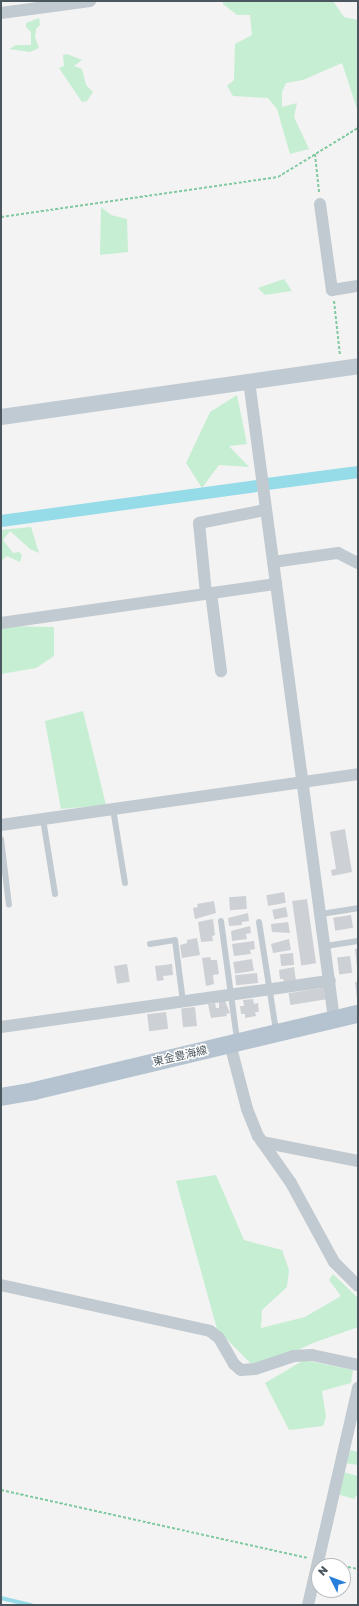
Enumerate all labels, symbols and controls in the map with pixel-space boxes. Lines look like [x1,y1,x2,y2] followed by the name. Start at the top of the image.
[152,1043,208,1069] street label: 東金豊海線
[311,1558,351,1598] north arrow
[315,1563,330,1578] text: N

